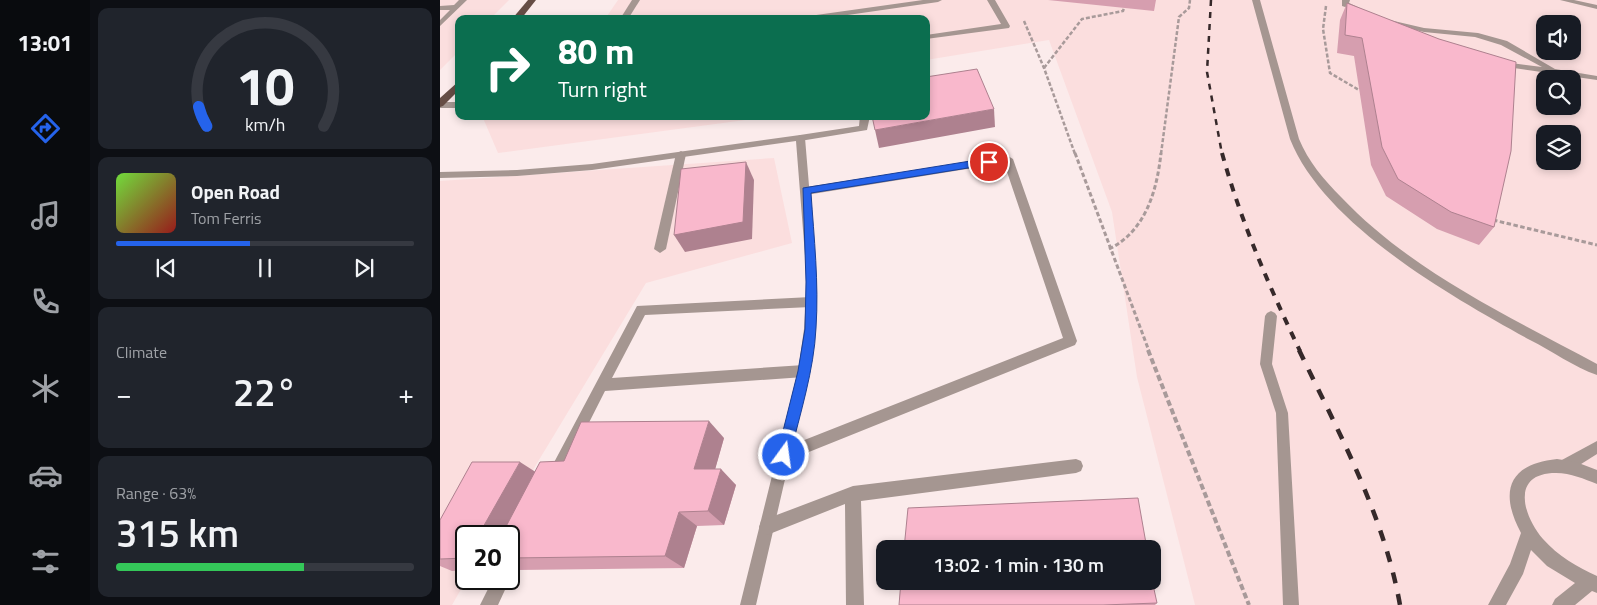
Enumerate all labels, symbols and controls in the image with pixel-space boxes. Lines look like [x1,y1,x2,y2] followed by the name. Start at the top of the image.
[1536,15,1581,170] map controls
[1536,15,1581,60] button: sound
[558,24,634,78] text: 80 m
[18,26,72,60] text: 13:01
[475,35,540,100] icon: right
[236,46,294,125] text: 10
[1536,70,1581,115] button: search
[558,72,647,106] text: Turn right
[28,111,63,146] icon: directions
[245,111,285,138] text: km/h
[1536,125,1581,170] button: layers
[968,141,1010,183] pin
[975,148,1003,176] icon: arrive
[191,177,280,206] text: Open Road
[28,198,63,233] icon: music
[191,206,262,230] text: Tom Ferris
[152,254,180,282] icon: previous
[251,254,279,282] icon: pause
[350,254,378,282] icon: next
[28,284,63,319] icon: phone
[116,340,167,364] text: Climate
[233,363,297,421] text: 22°
[28,371,63,406] icon: climate
[116,372,132,415] text: −
[398,372,414,415] text: +
[757,428,809,480] position arrow
[28,458,63,493] icon: car
[116,481,196,505] text: Range · 63%
[116,504,239,562] text: 315 km
[455,525,520,590] speed limit sign: 20
[28,544,63,579] icon: filters
[933,550,1104,579] text: 13:02 · 1 min · 130 m

